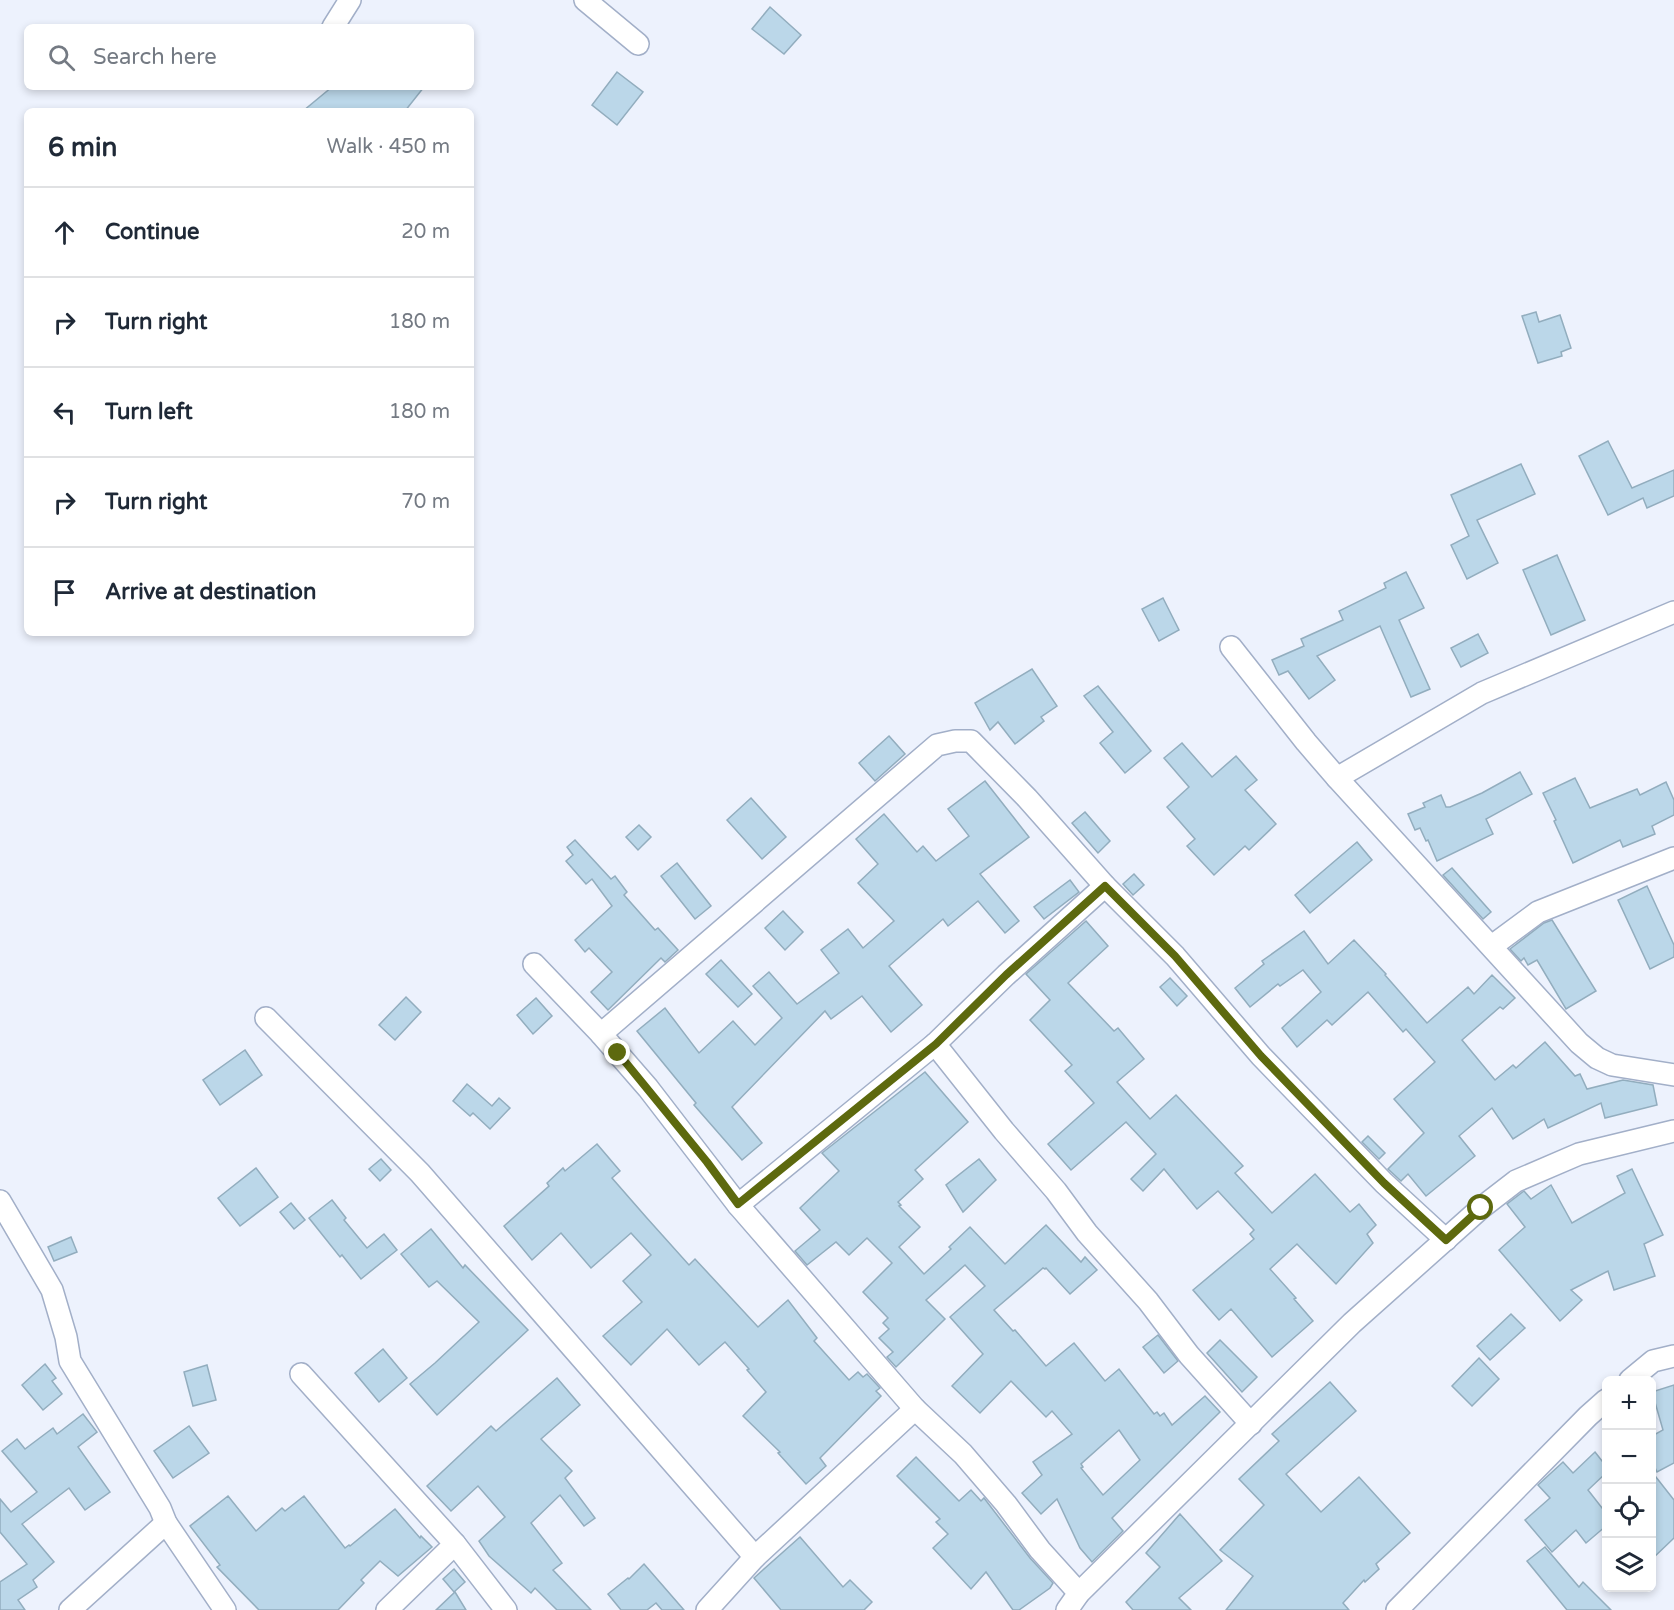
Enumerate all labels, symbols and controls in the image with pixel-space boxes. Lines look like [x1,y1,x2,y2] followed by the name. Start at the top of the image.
[24,24,474,90] search box
[45,41,78,74] icon: search
[93,44,217,70] text: Search here
[48,132,117,163] text: 6 min
[327,135,450,159] text: Walk · 450 m
[48,216,81,249] icon: ahead
[105,219,200,245] text: Continue
[401,220,450,244] text: 20 m
[48,306,81,339] icon: right
[105,309,207,335] text: Turn right
[389,310,450,334] text: 180 m
[48,396,81,429] icon: left
[105,399,193,425] text: Turn left
[389,400,450,424] text: 180 m
[48,486,81,519] icon: right
[105,489,207,515] text: Turn right
[401,490,450,514] text: 70 m
[48,576,81,609] icon: arrive
[105,579,316,605] text: Arrive at destination
[604,1039,630,1065] route end
[1467,1194,1493,1220] route start
[1602,1376,1656,1592] map controls
[1602,1376,1656,1430] button: +
[1602,1430,1656,1484] button: −
[1602,1484,1656,1538] button: locate
[1602,1538,1656,1592] button: layers

